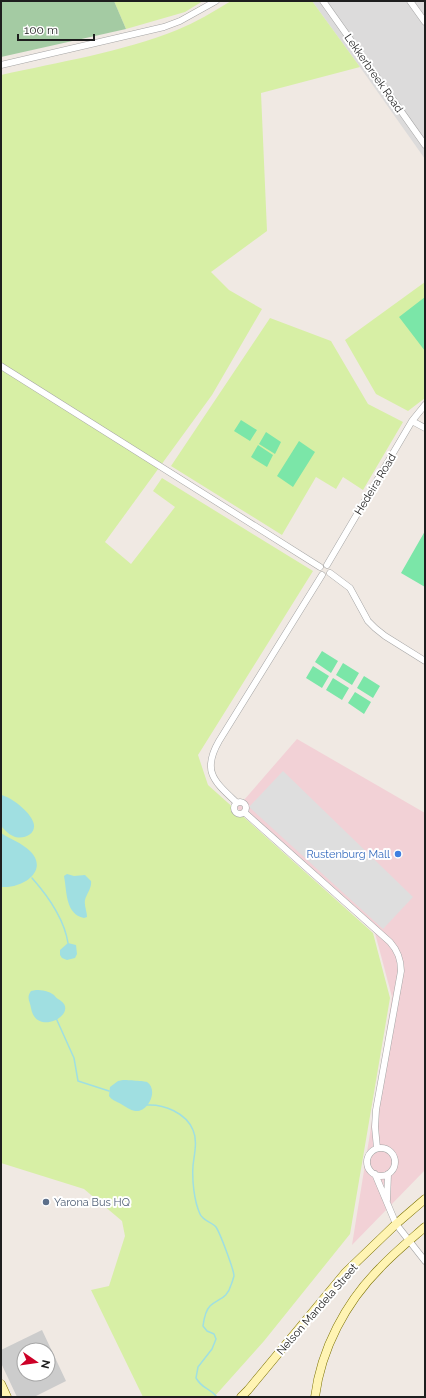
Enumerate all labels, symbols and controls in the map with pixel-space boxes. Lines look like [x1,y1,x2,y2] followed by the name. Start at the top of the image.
[18,16,94,42] scale bar
[24,23,58,37] text: 100 m
[342,32,406,115] street label: Lekkerbreek Road
[352,451,399,517] street label: Hedeira Road
[306,848,390,861] place label: Rustenburg Mall
[393,849,403,859] marker: Rustenburg Mall
[54,1196,130,1209] place label: Yarona Bus HQ
[41,1197,51,1207] marker: Yarona Bus HQ
[274,1261,361,1358] street label: Nelson Mandela Street
[16,1342,56,1382] north arrow
[38,1359,53,1370] text: N

